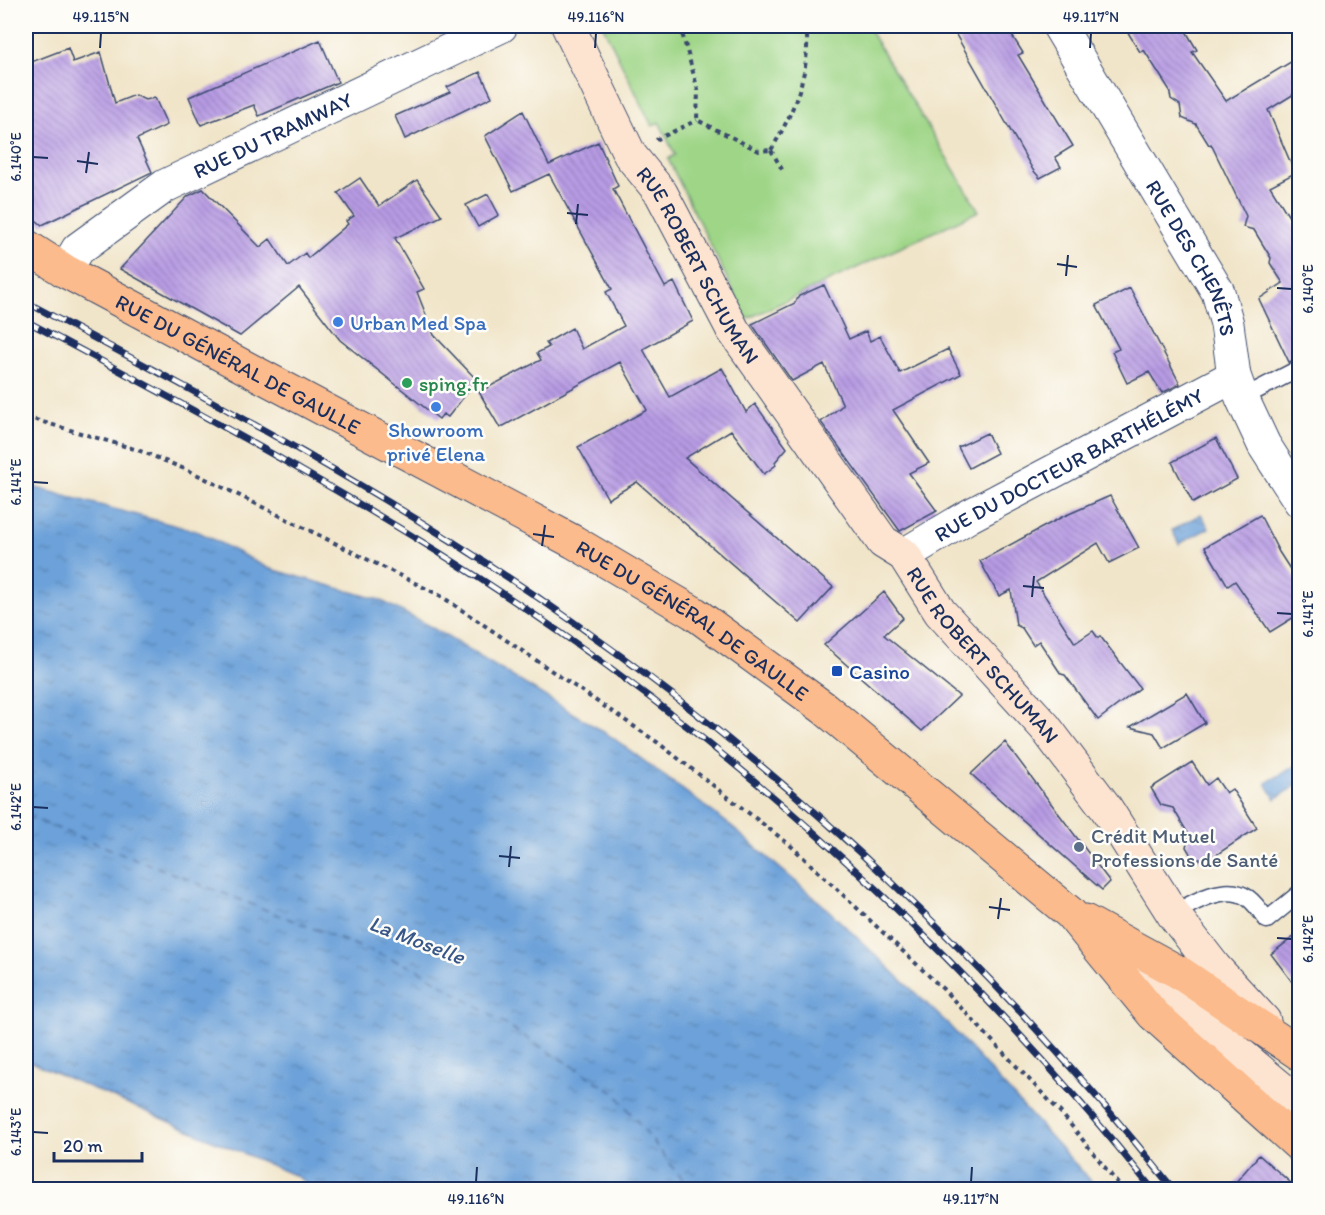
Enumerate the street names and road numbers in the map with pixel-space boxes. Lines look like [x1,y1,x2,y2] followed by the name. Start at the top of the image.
[189,86,356,183] street label: RUE DU TRAMWAY
[632,161,765,368] street label: RUE ROBERT SCHUMAN
[1141,175,1241,337] street label: RUE DES CHENÊTS
[112,288,366,439] street label: RUE DU GÉNÉRAL DE GAULLE
[930,382,1207,547] street label: RUE DU DOCTEUR BARTHÉLÉMY
[572,534,814,706] street label: RUE DU GÉNÉRAL DE GAULLE
[902,562,1065,748] street label: RUE ROBERT SCHUMAN

